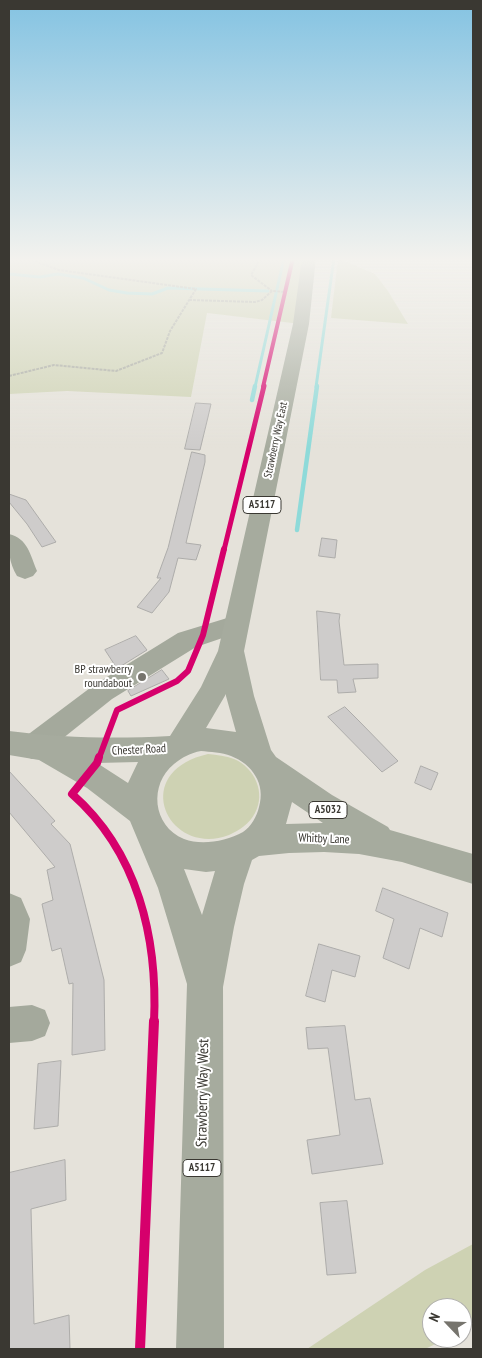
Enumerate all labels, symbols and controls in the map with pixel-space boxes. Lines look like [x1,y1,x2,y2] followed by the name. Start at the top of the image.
[262,401,290,479] street label: Strawberry Way East
[243,496,281,514] road number: A5117
[75,663,132,691] place label: BP strawberry roundabout
[136,671,148,683] marker: BP strawberry roundabout
[112,741,166,759] street label: Chester Road
[309,802,347,818] road number: A5032
[298,831,350,847] street label: Whitby Lane
[193,1039,213,1147] street label: Strawberry Way West
[183,1160,221,1176] road number: A5117
[422,1298,472,1348] north arrow
[424,1310,444,1324] text: N

